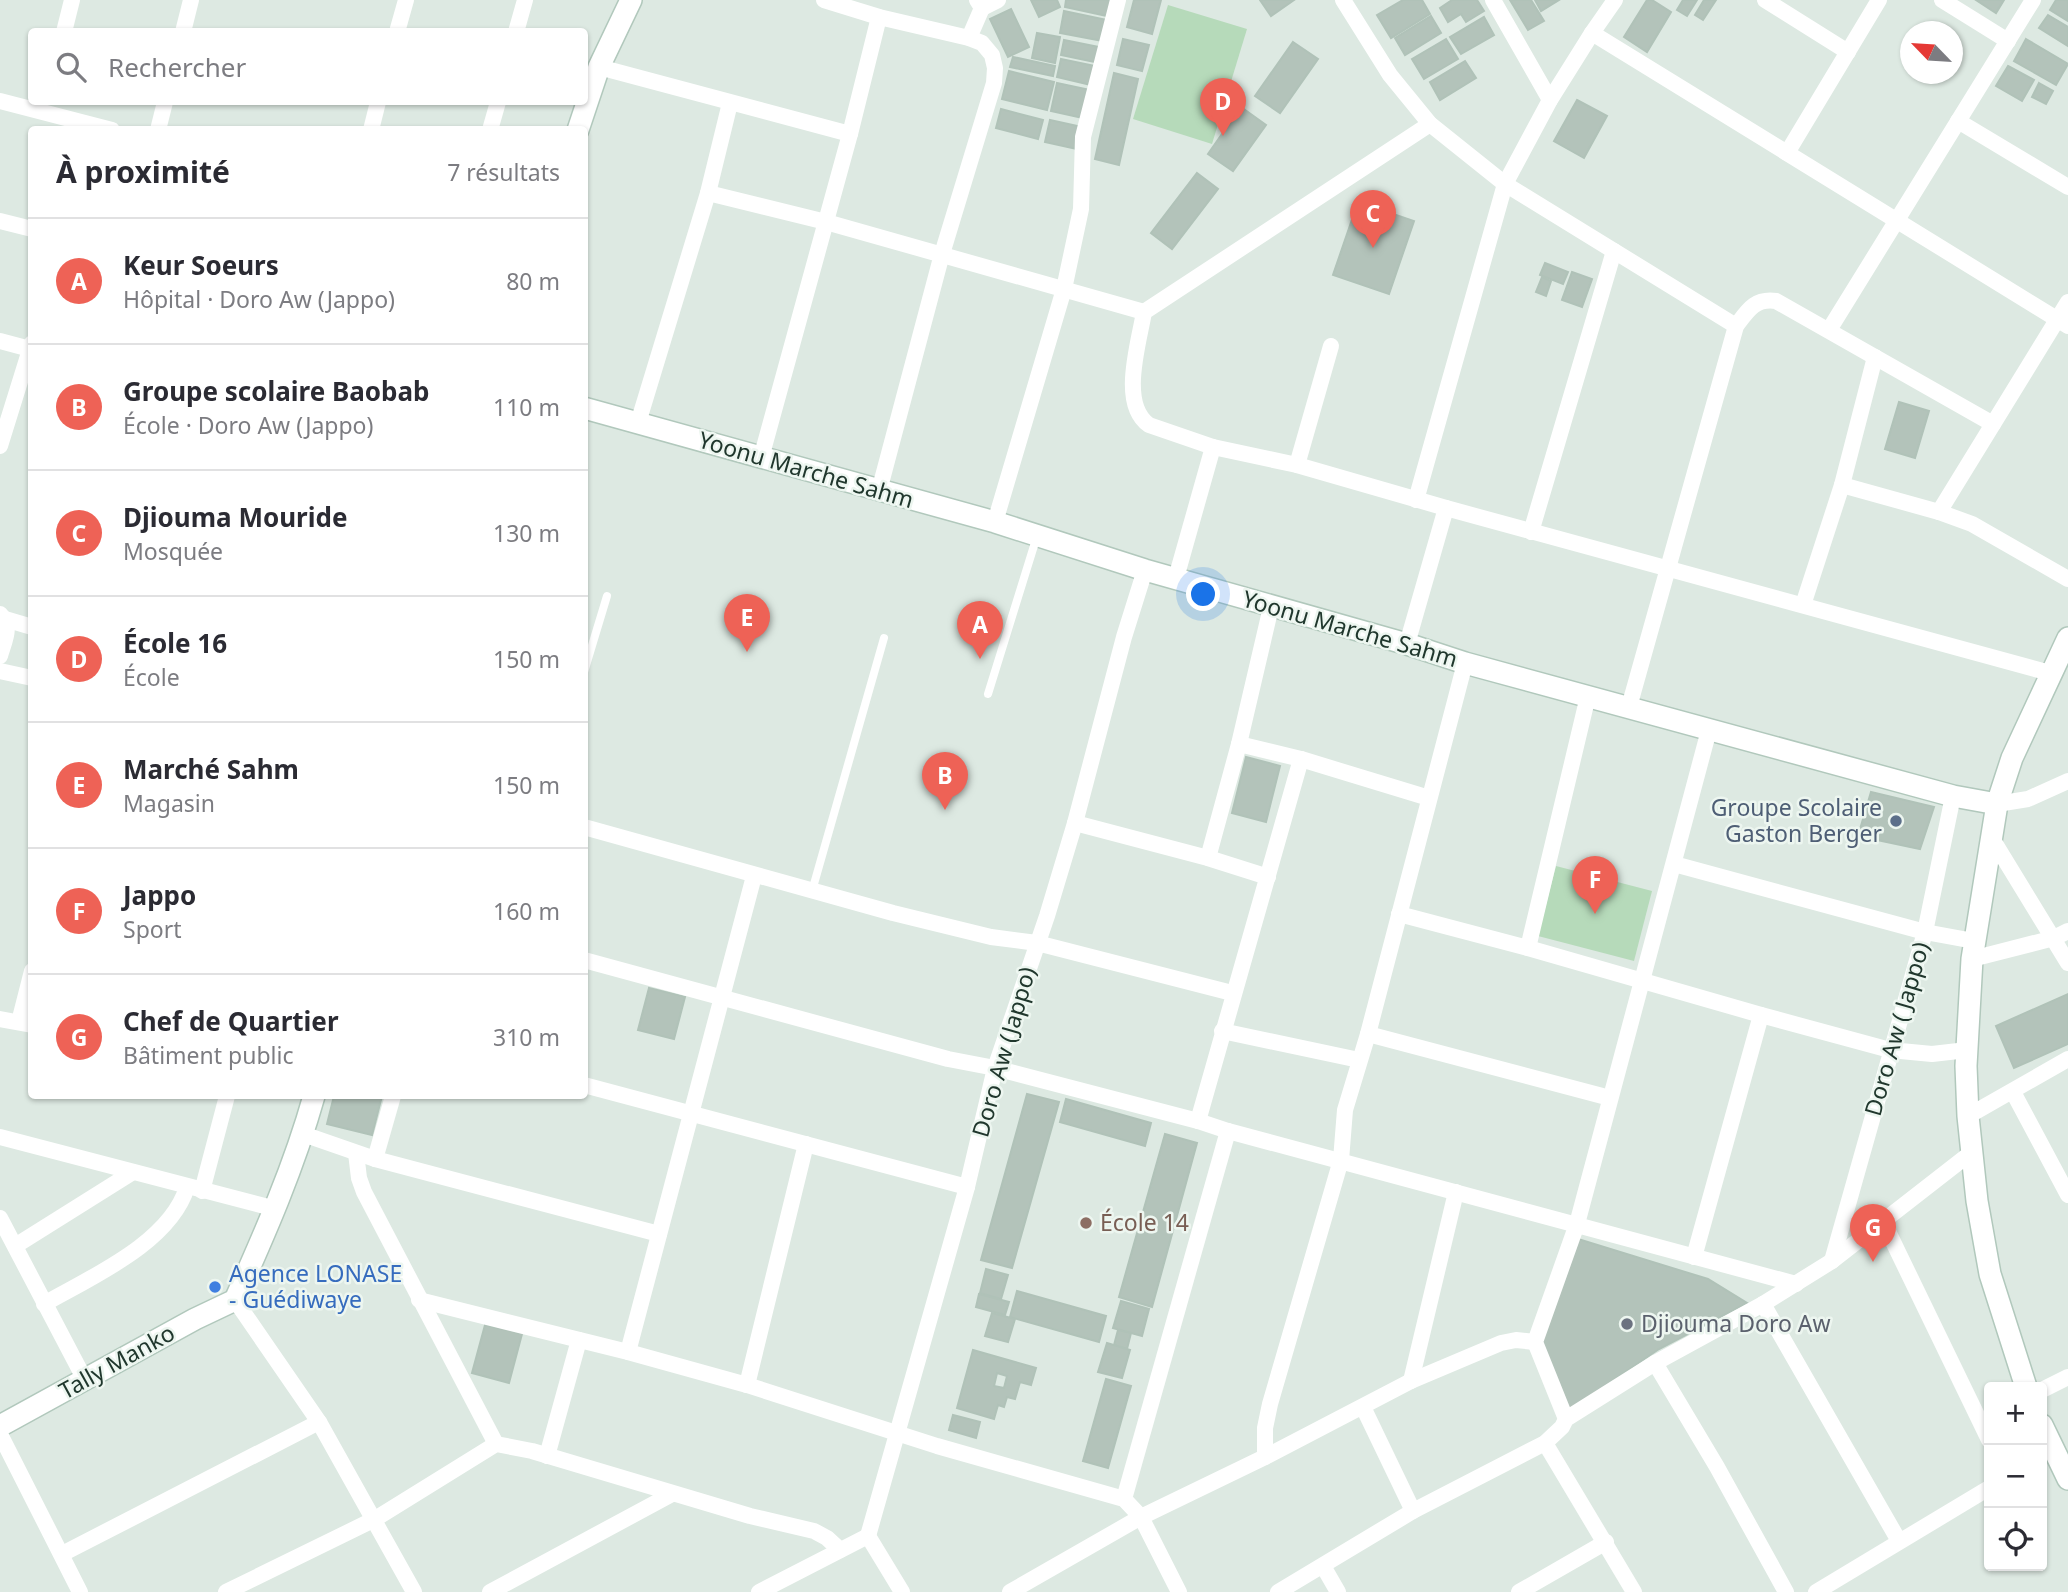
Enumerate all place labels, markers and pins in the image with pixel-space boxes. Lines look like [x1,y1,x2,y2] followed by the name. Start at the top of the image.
[1200,78,1246,136] pin: D
[1350,190,1396,248] pin: C
[724,594,770,652] pin: E
[957,601,1003,659] pin: A
[922,752,968,810] pin: B
[1711,791,1882,849] place label: Groupe Scolaire Gaston Berger
[1888,813,1904,829] marker: Groupe Scolaire Gaston Berger
[1572,856,1618,914] pin: F
[1850,1204,1896,1262] pin: G
[1100,1206,1189,1238] place label: École 14
[1078,1215,1094,1231] marker: École 14
[229,1257,402,1315] place label: Agence LONASE - Guédiwaye
[207,1279,223,1295] marker: Agence LONASE - Guédiwaye
[1641,1307,1831,1339] place label: Djiouma Doro Aw
[1619,1316,1635,1332] marker: Djiouma Doro Aw

